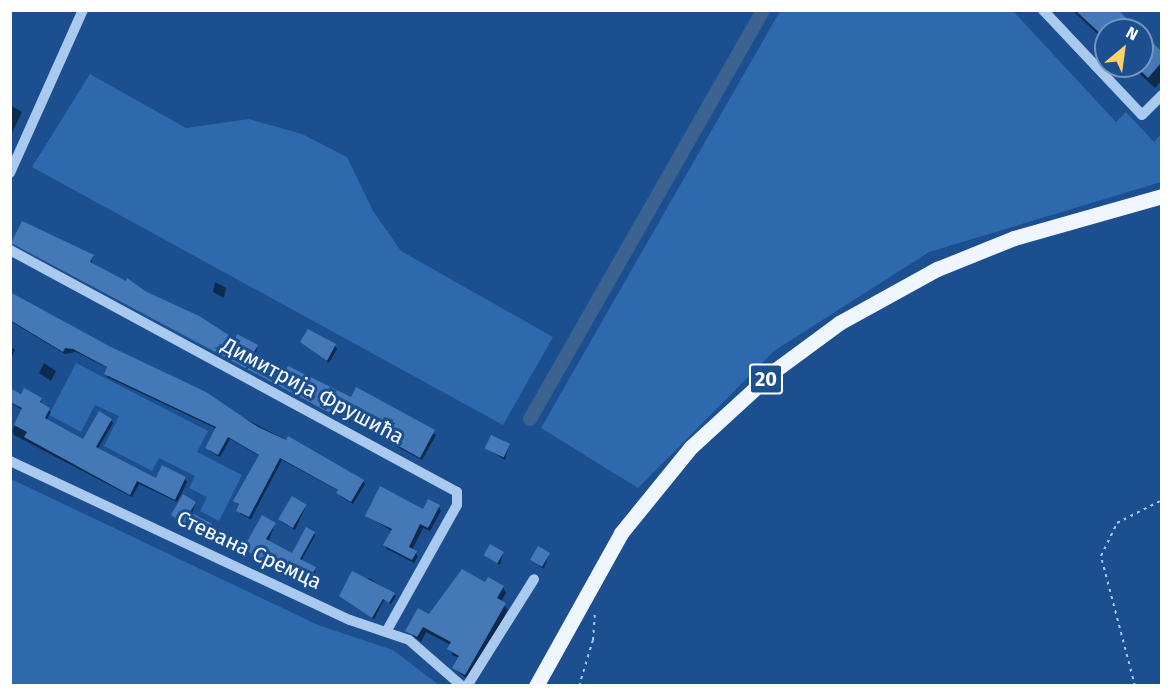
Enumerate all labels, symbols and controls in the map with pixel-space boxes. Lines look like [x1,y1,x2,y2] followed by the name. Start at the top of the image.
[1094,18,1154,78] north arrow
[1123,23,1141,44] text: N
[218,332,408,450] street label: Димитрија Фрушића
[748,362,784,396] road number: 20
[172,505,326,595] street label: Стевана Сремца

